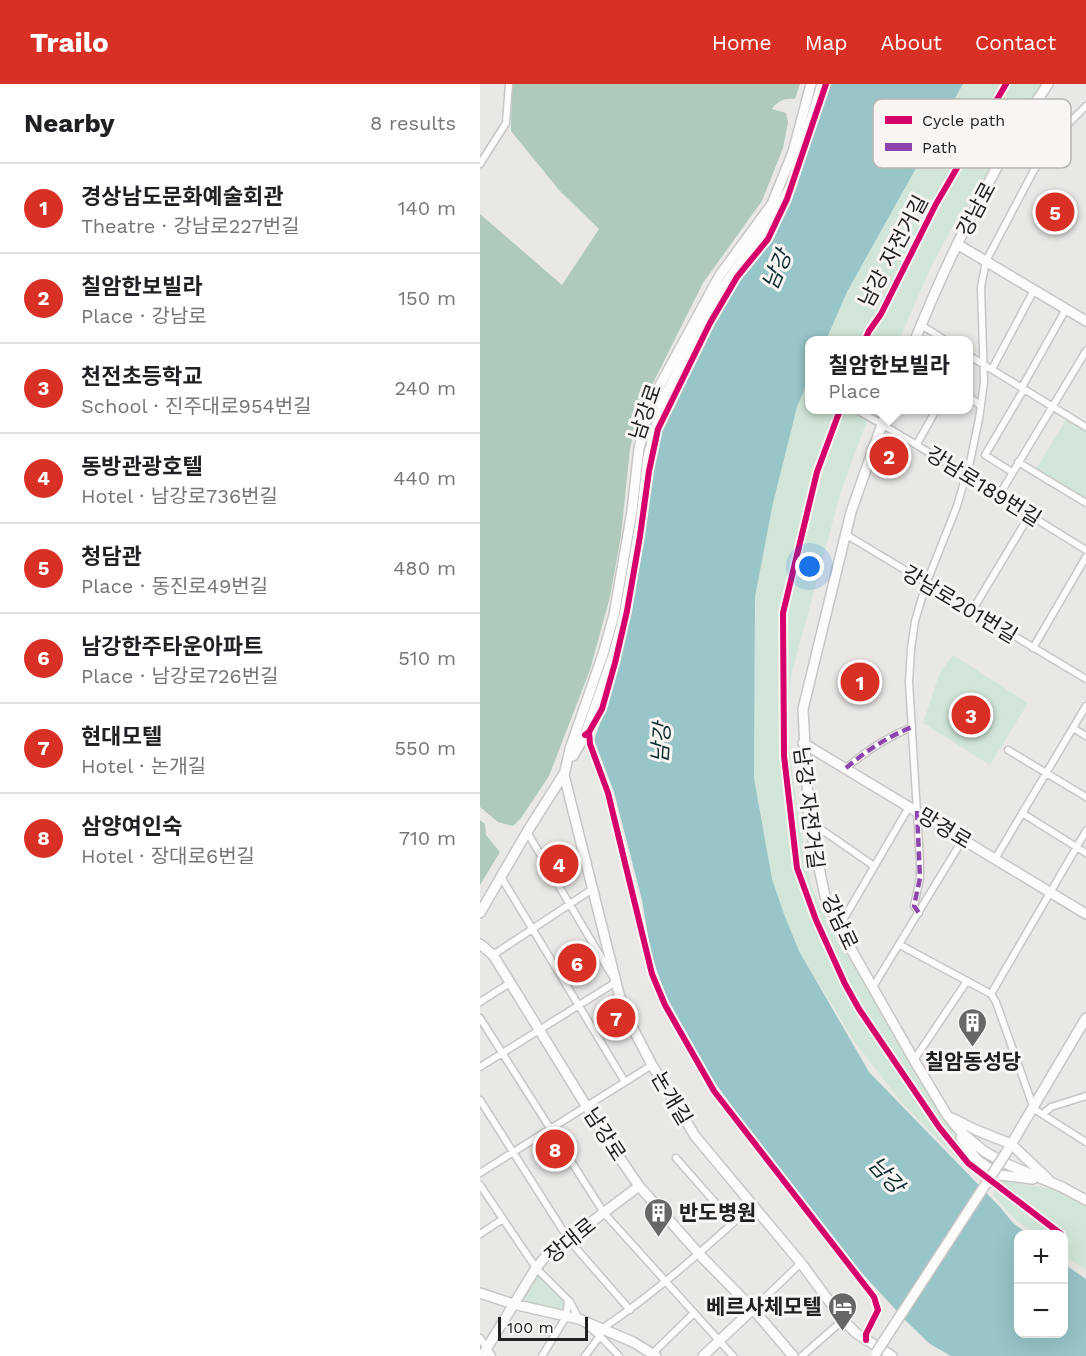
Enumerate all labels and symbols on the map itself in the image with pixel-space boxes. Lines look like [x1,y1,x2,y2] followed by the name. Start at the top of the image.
[873,99,1071,168] legend
[922,111,1005,130] text: Cycle path
[922,138,957,157] text: Path
[951,178,1001,240] street label: 강남로
[1036,190,1074,234] pin: 5
[853,191,933,311] street label: 남강 자전거길
[757,244,798,294] water label: 남강
[624,381,666,443] street label: 남강로
[870,434,908,478] pin: 2
[922,441,1046,531] street label: 강남로189번길
[795,552,824,581] your location
[898,560,1022,648] street label: 강남로201번길
[840,660,880,704] pin: 1
[952,692,990,738] pin: 3
[647,719,675,764] water label: 남강
[789,745,829,871] street label: 남강 자전거길
[914,802,976,854] street label: 망경로
[540,842,578,886] pin: 4
[816,890,864,954] street label: 강남로
[558,940,596,986] pin: 6
[596,996,636,1040] pin: 7
[957,1006,989,1048] building icon: 칠암동성당
[925,1049,1021,1074] place label: 칠암동성당
[646,1067,698,1129] street label: 논개길
[579,1103,631,1165] street label: 남강로
[536,1126,574,1172] pin: 8
[863,1152,911,1200] water label: 남강
[642,1196,674,1238] building icon: 반도병원
[679,1200,756,1225] place label: 반도병원
[540,1212,600,1268] street label: 장대로
[827,1290,859,1332] hotel icon: 베르사체모텔
[706,1294,822,1319] place label: 베르사체모텔
[498,1314,588,1342] scale bar

